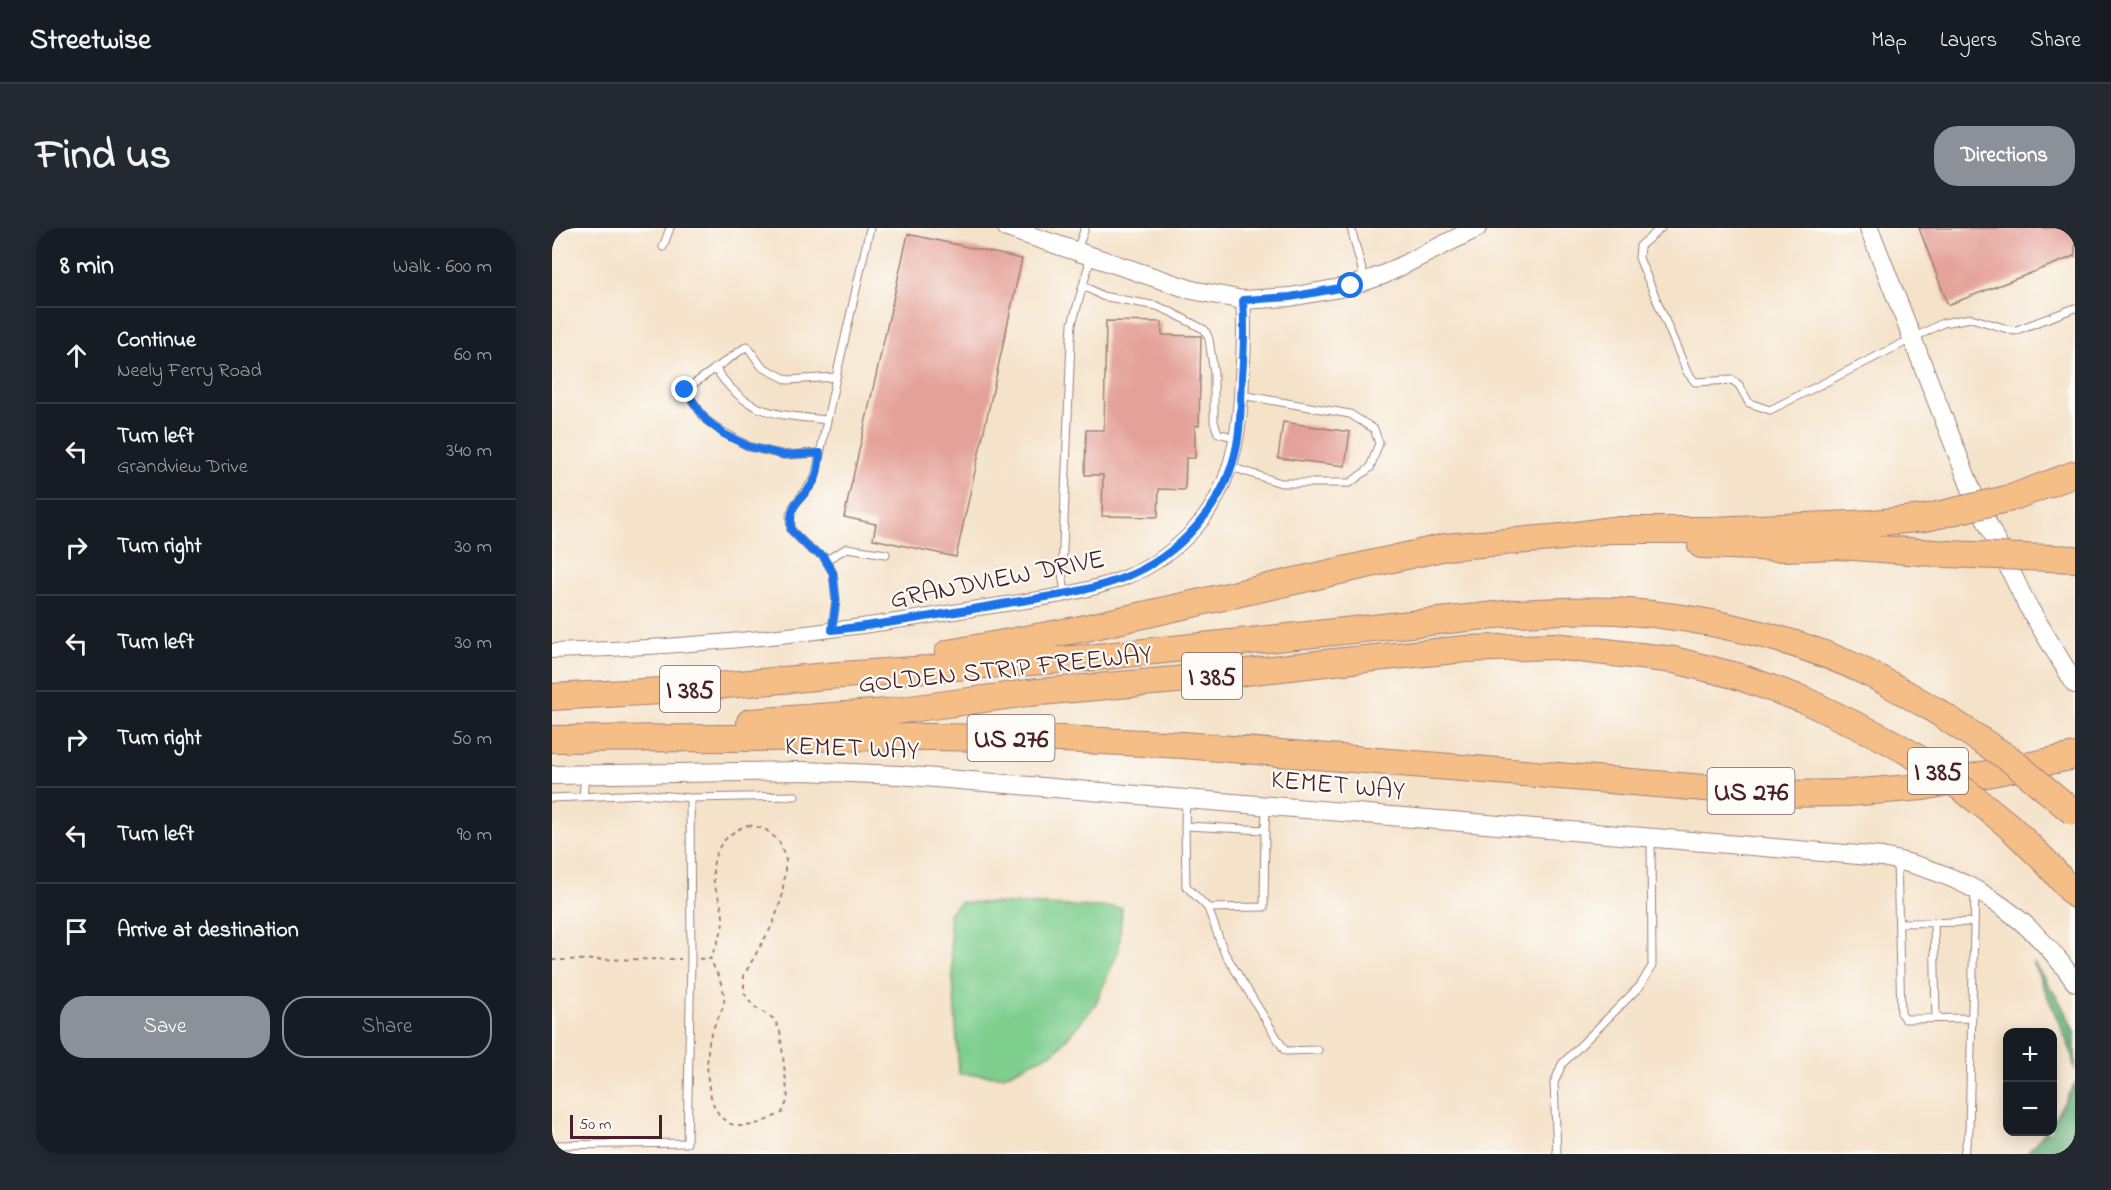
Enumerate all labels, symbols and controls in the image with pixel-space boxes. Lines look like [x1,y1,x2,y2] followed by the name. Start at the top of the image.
[30,21,151,62] text: Streetwise
[1871,26,1907,56] text: Map
[1940,26,1997,56] text: Layers
[2030,26,2081,56] text: Share
[36,126,171,187] text: Find us
[1934,126,2075,186] button: Directions
[60,248,114,286] text: 8 min
[393,253,492,282] text: Walk · 600 m
[1337,272,1363,298] route start
[117,325,196,357] text: Continue
[60,339,93,372] icon: ahead
[454,341,492,370] text: 60 m
[117,357,262,386] text: Neely Ferry Road
[671,376,697,402] route end
[117,421,194,453] text: Turn left
[60,435,93,468] icon: left
[446,437,492,466] text: 340 m
[117,453,248,482] text: Grandview Drive
[60,531,93,564] icon: right
[117,531,202,563] text: Turn right
[455,533,492,562] text: 30 m
[887,541,1108,620] street label: GRANDVIEW DRIVE
[60,627,93,660] icon: left
[117,627,194,659] text: Turn left
[455,629,492,658] text: 30 m
[857,636,1155,705] street label: GOLDEN STRIP FREEWAY
[1182,653,1242,699] road number: I 385
[660,666,720,712] road number: I 385
[968,715,1054,761] road number: US 276
[60,723,93,756] icon: right
[117,723,202,755] text: Turn right
[451,725,492,754] text: 50 m
[784,728,920,771] street label: KEMET WAY
[1908,748,1968,794] road number: I 385
[1269,761,1407,812] street label: KEMET WAY
[1708,768,1794,814] road number: US 276
[60,819,93,852] icon: left
[117,819,194,851] text: Turn left
[457,821,492,850] text: 90 m
[60,915,93,948] icon: arrive
[117,915,299,947] text: Arrive at destination
[60,996,270,1058] button: Save
[282,996,492,1058] button: Share
[2003,1028,2057,1136] map controls
[2003,1028,2057,1082] button: +
[2003,1082,2057,1136] button: −
[570,1112,662,1140] scale bar
[579,1113,611,1137] text: 50 m

